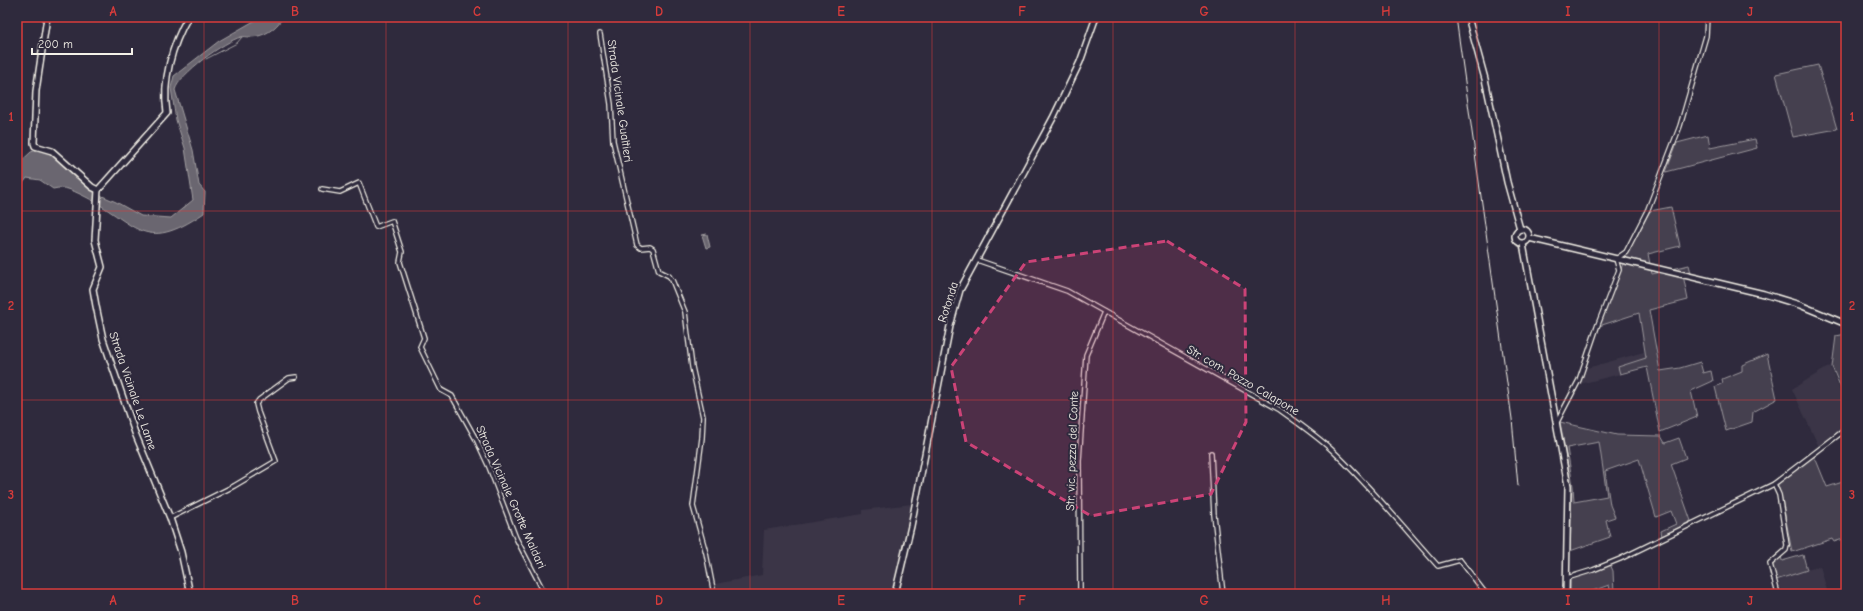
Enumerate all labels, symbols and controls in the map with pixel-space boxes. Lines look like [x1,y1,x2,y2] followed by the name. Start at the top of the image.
[109,4,117,19] text: A
[291,4,299,19] text: B
[473,4,481,19] text: C
[655,4,663,19] text: D
[837,4,845,19] text: E
[1018,4,1026,19] text: F
[1199,4,1209,19] text: G
[1381,4,1391,19] text: H
[1565,4,1571,19] text: I
[1747,4,1753,19] text: J
[32,30,132,56] scale bar
[38,37,73,51] text: 200 m
[604,39,636,163] street label: Strada Vicinale Gualtieri
[8,109,14,124] text: 1
[1849,109,1855,124] text: 1
[935,280,961,324] street label: Rotonda
[8,298,14,313] text: 2
[1849,298,1855,313] text: 2
[106,330,160,452] street label: Strada Vicinale Le Lame
[1184,342,1302,418] street label: Str. com. Pozzo Calapone
[1063,391,1081,511] street label: Str. vic. pezza del Conte
[473,423,549,571] street label: Strada Vicinale Grotte Maldari
[8,487,14,502] text: 3
[1849,487,1855,502] text: 3
[109,593,117,608] text: A
[291,593,299,608] text: B
[473,593,481,608] text: C
[655,593,663,608] text: D
[837,593,845,608] text: E
[1018,593,1026,608] text: F
[1199,593,1209,608] text: G
[1381,593,1391,608] text: H
[1565,593,1571,608] text: I
[1747,593,1753,608] text: J

